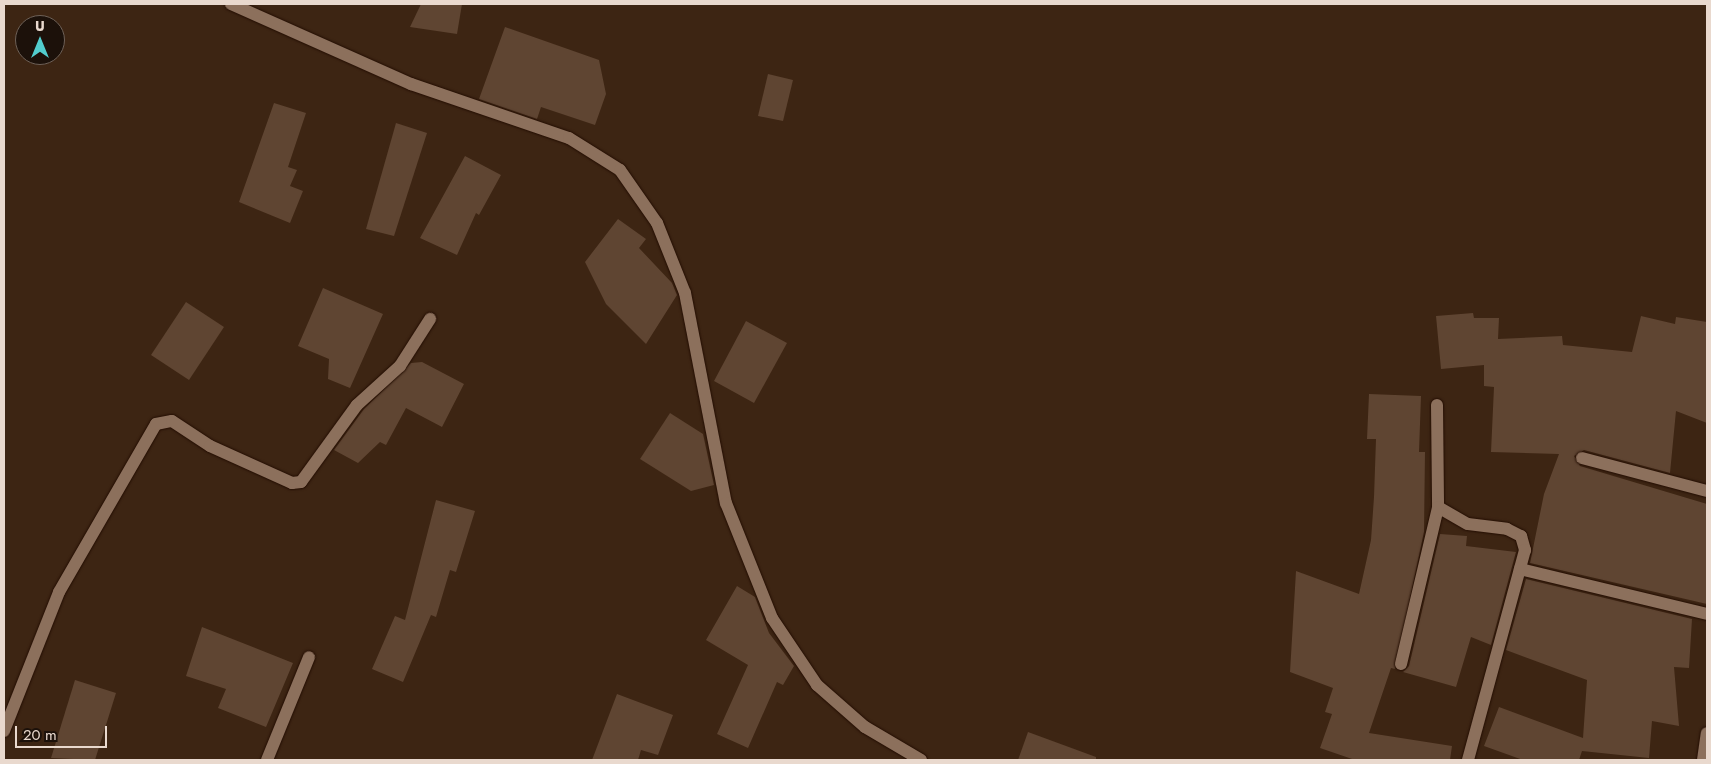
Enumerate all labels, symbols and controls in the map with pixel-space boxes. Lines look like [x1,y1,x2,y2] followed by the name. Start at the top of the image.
[15,15,65,65] north arrow
[35,16,45,36] text: U
[18,716,110,748] scale bar
[23,724,57,746] text: 20 m

